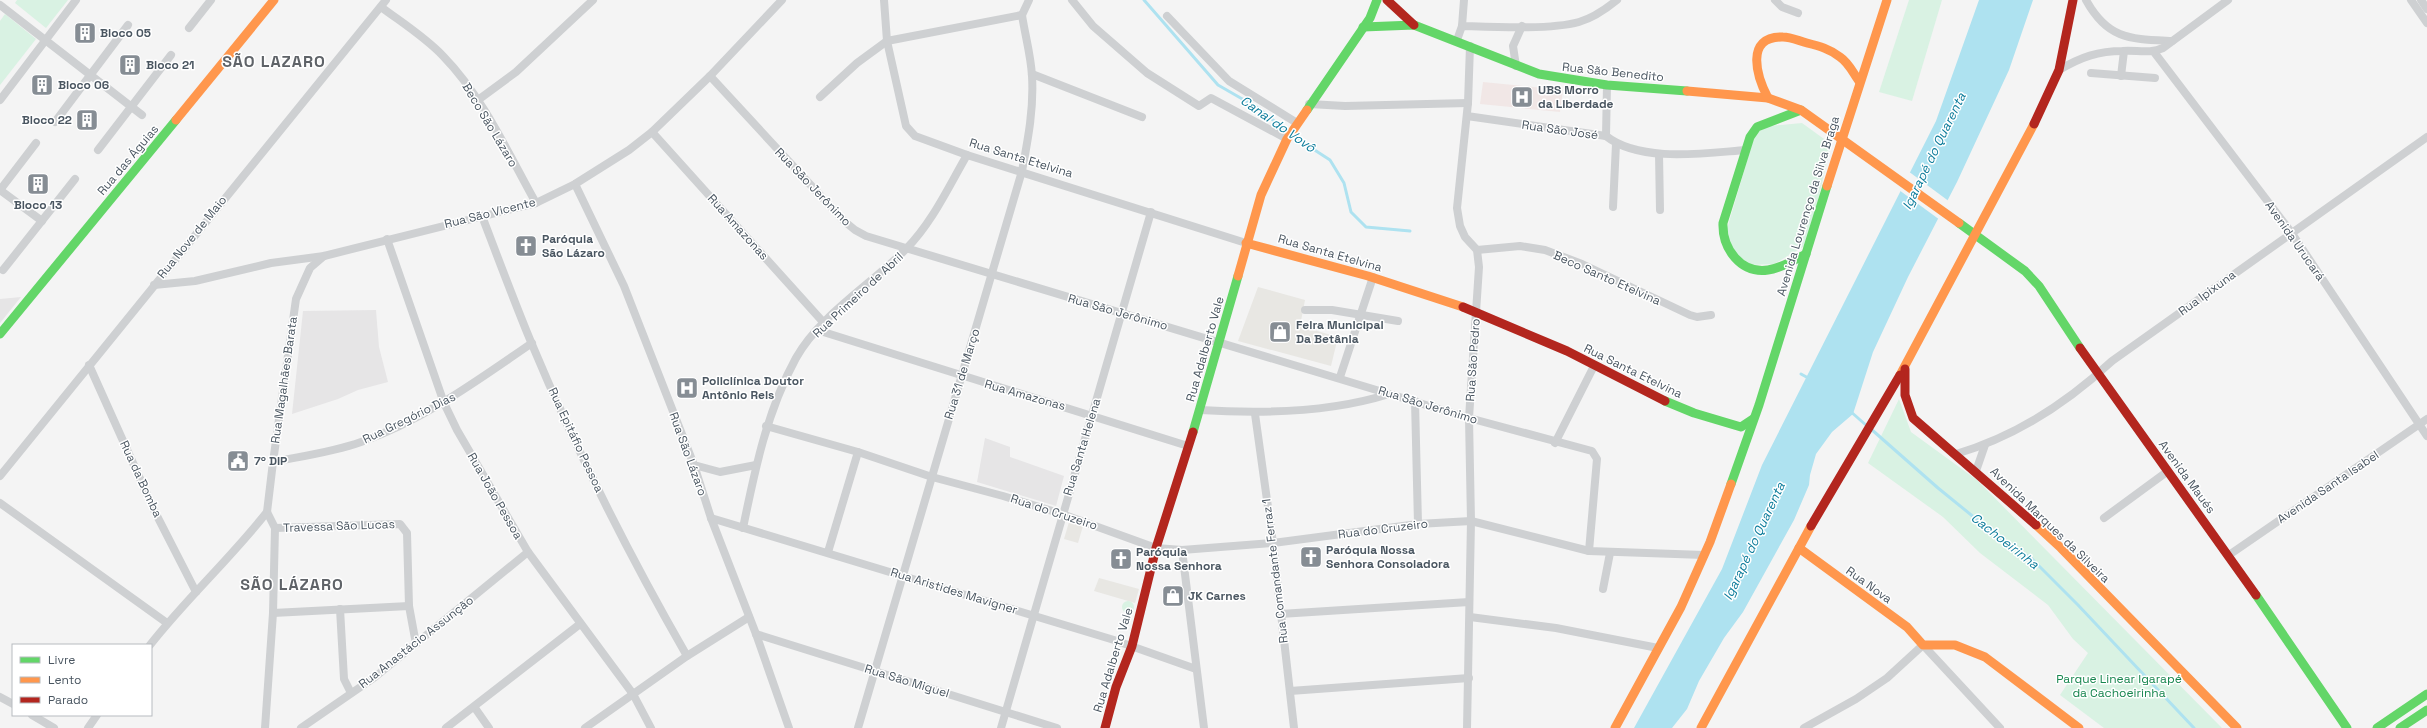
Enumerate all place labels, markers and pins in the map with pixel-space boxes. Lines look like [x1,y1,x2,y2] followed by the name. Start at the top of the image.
[72,20,98,46] building icon: Bloco 05
[100,25,151,41] place label: Bloco 05
[117,52,143,78] building icon: Bloco 21
[146,57,194,73] place label: Bloco 21
[29,72,55,98] building icon: Bloco 06
[58,77,109,93] place label: Bloco 06
[1538,82,1614,112] place label: UBS Morro da Liberdade
[1509,84,1535,110] hospital icon: UBS Morro da Liberdade
[74,107,100,133] building icon: Bloco 22
[22,112,72,128] place label: Bloco 22
[25,171,51,197] building icon: Bloco 13
[14,197,62,213] place label: Bloco 13
[542,231,605,261] place label: Paróquia São Lázaro
[513,233,539,259] church icon: Paróquia São Lázaro
[1296,317,1384,347] place label: Feira Municipal Da Betânia
[1267,319,1293,345] shop icon: Feira Municipal Da Betânia
[702,373,804,403] place label: Policlínica Doutor Antônio Reis
[674,375,700,401] hospital icon: Policlínica Doutor Antônio Reis
[225,448,251,474] public building icon: 7º DIP
[254,453,287,469] place label: 7º DIP
[1326,542,1450,572] place label: Paróquia Nossa Senhora Consoladora
[1136,544,1222,574] place label: Paróquia Nossa Senhora
[1298,544,1324,570] church icon: Paróquia Nossa Senhora Consoladora
[1108,546,1134,572] church icon: Paróquia Nossa Senhora
[1160,583,1186,609] shop icon: JK Carnes
[1188,588,1246,604] place label: JK Carnes

